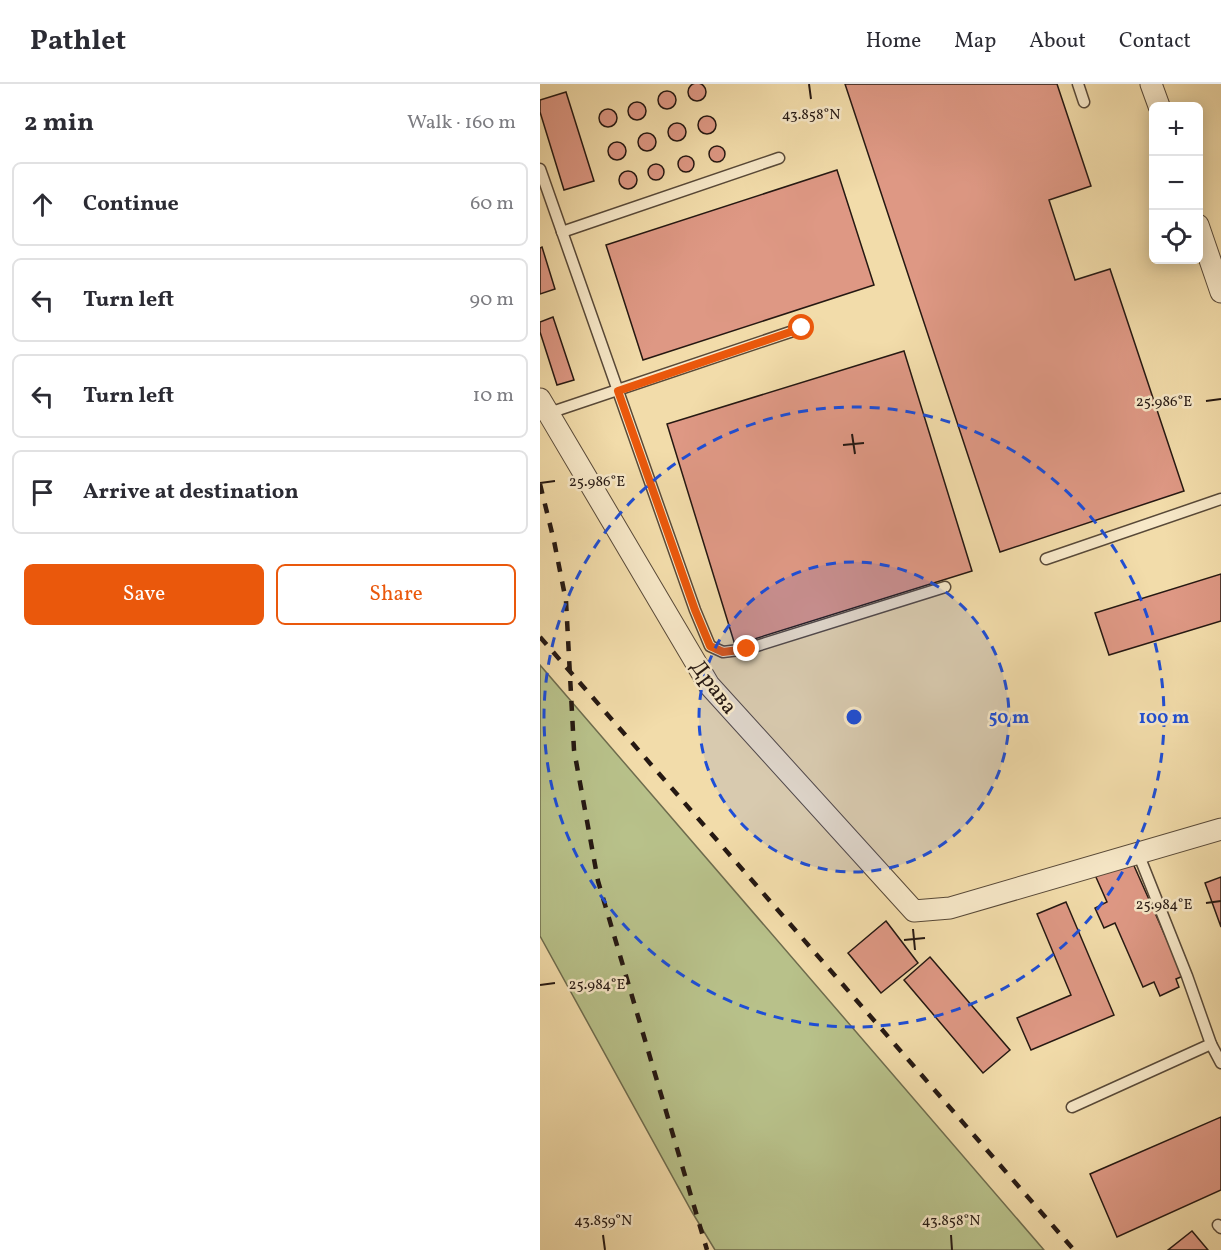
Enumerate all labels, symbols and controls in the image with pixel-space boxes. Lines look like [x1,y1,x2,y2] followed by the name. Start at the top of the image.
[30,22,126,61] text: Pathlet
[866,27,921,56] text: Home
[954,27,996,56] text: Map
[1029,27,1086,56] text: About
[1119,27,1191,56] text: Contact
[1149,102,1203,264] map controls
[1149,102,1203,156] button: +
[24,105,94,141] text: 2 min
[782,105,840,126] text: 43.858°N
[407,109,516,137] text: Walk · 160 m
[1149,156,1203,210] button: −
[26,188,59,221] icon: ahead
[83,189,179,220] text: Continue
[470,190,514,218] text: 60 m
[1149,210,1203,264] button: locate
[26,284,59,317] icon: left
[83,285,174,316] text: Turn left
[470,286,514,314] text: 90 m
[788,314,814,340] route start
[26,380,59,413] icon: left
[83,381,174,412] text: Turn left
[473,382,514,410] text: 10 m
[1136,392,1192,413] text: 25.986°E
[569,472,625,493] text: 25.986°E
[26,476,59,509] icon: arrive
[83,477,299,508] text: Arrive at destination
[24,564,264,625] button: Save
[276,564,516,625] button: Share
[733,635,759,661] route end
[682,654,744,721] street label: Драва
[989,706,1029,731] text: 50 m
[1139,706,1189,731] text: 100 m
[844,707,864,727] centre of rings
[1136,895,1192,916] text: 25.984°E
[569,975,625,996] text: 25.984°E
[574,1211,632,1232] text: 43.859°N
[922,1211,980,1232] text: 43.858°N

